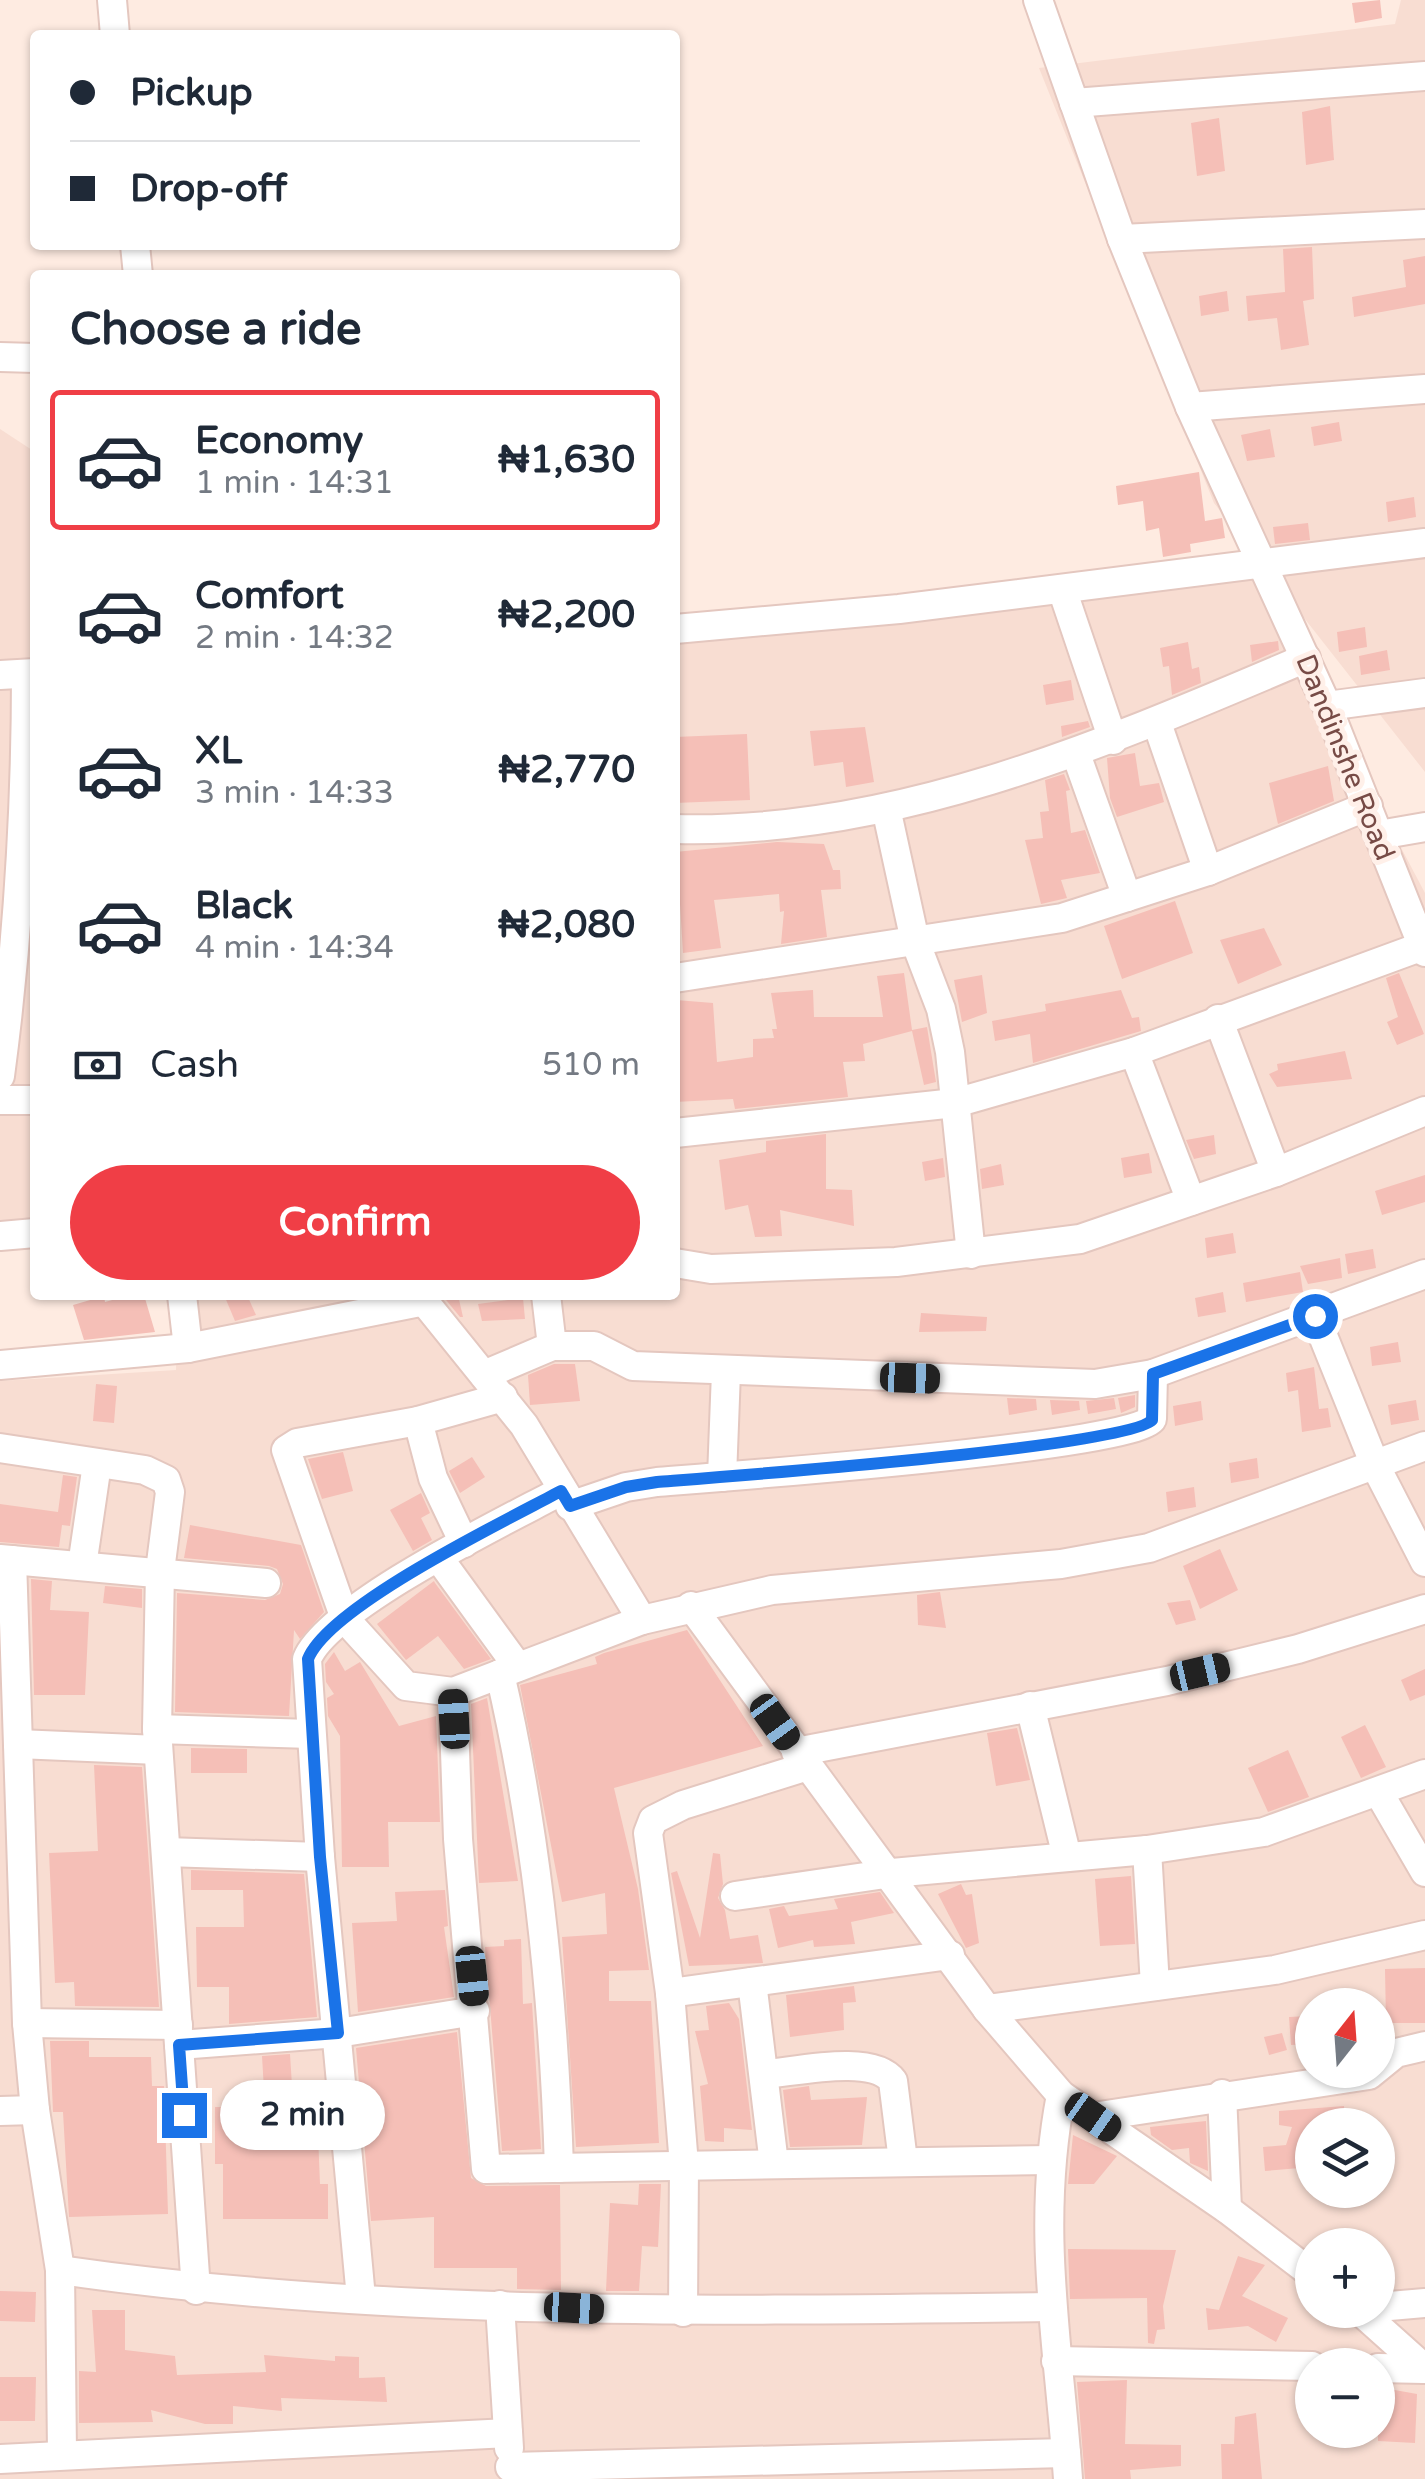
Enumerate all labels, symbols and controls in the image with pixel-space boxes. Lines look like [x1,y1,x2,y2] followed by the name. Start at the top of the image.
[130,70,253,116] text: Pickup
[130,166,287,212] text: Drop-off
[70,303,361,357] text: Choose a ride
[75,415,165,505] icon: car
[195,418,363,464] text: Economy
[498,437,635,483] text: ₦1,630
[195,464,394,502] text: 1 min · 14:31
[75,570,165,660] icon: car
[195,573,344,619] text: Comfort
[498,592,635,638] text: ₦2,200
[195,619,394,657] text: 2 min · 14:32
[1288,649,1402,865] street label: Dandinshe Road
[75,725,165,815] icon: car
[195,728,242,774] text: XL
[498,747,635,793] text: ₦2,770
[195,774,394,812] text: 3 min · 14:33
[75,880,165,970] icon: car
[195,883,293,929] text: Black
[498,902,635,948] text: ₦2,080
[195,929,394,967] text: 4 min · 14:34
[70,1038,125,1093] icon: cash
[150,1042,239,1088] text: Cash
[542,1046,640,1084] text: 510 m
[70,1165,640,1280] button: Confirm
[1293,1294,1338,1339] route start
[879,1362,941,1394] car
[1167,1651,1233,1693] car
[437,1688,471,1750] car
[745,1689,805,1755] car
[454,1945,490,2007] car
[1295,1988,1395,2088] north arrow
[1295,1988,1395,2448] map controls
[219,2080,384,2150] callout: 2 min
[1060,2088,1126,2146] car
[162,2093,207,2138] route end
[260,2096,345,2134] text: 2 min
[1295,2108,1395,2208] button: layers
[1295,2228,1395,2328] button: +
[543,2291,605,2325] car
[1295,2348,1395,2448] button: −

